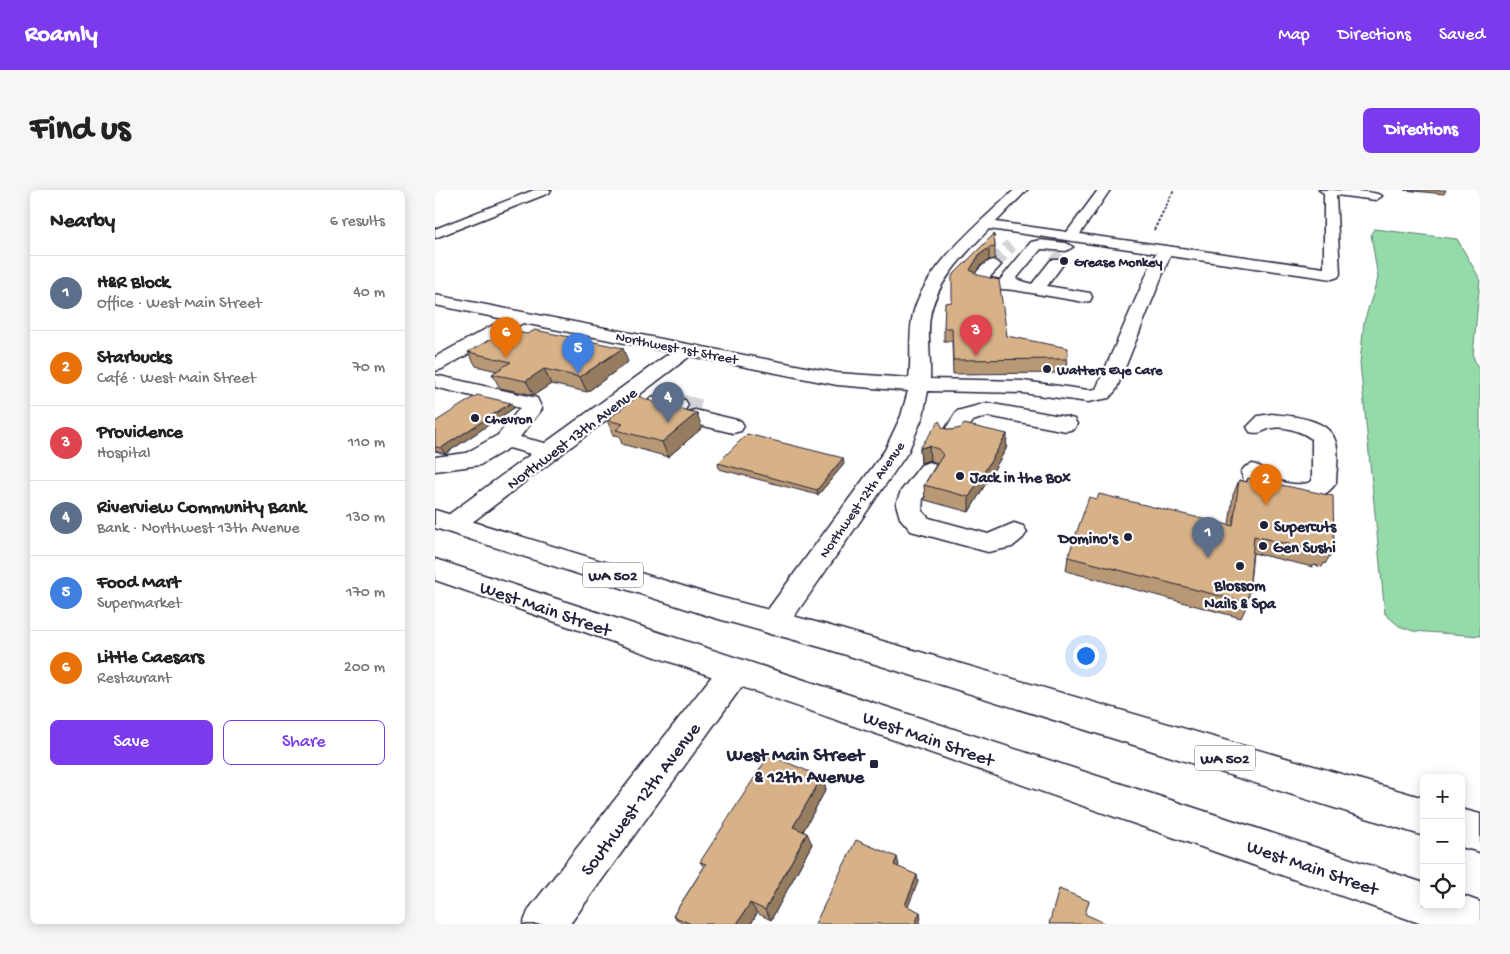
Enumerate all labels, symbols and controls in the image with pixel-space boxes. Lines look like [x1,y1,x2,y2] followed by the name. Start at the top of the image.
[25,21,98,50] text: Roamly
[1278,25,1310,46] text: Map
[1338,25,1411,46] text: Directions
[1439,25,1485,46] text: Saved
[1363,108,1480,153] button: Directions
[30,110,130,151] text: Find us
[50,210,115,235] text: Nearby
[330,213,385,232] text: 6 results
[1058,255,1070,267] marker: Grease Monkey
[1074,255,1163,272] place label: Grease Monkey
[97,272,170,295] text: H&R Block
[63,284,69,303] text: 1
[353,284,385,303] text: 40 m
[97,295,262,314] text: Office · West Main Street
[960,315,992,356] pin: 3
[490,317,522,358] pin: 6
[614,329,740,370] street label: Northwest 1st Street
[562,333,594,374] pin: 5
[97,347,172,370] text: Starbucks
[62,359,70,378] text: 2
[352,359,385,378] text: 70 m
[1041,363,1053,375] marker: Watters Eye Care
[1056,363,1163,380] place label: Watters Eye Care
[97,370,256,389] text: Café · West Main Street
[652,382,684,423] pin: 4
[504,384,643,495] street label: Northwest 13th Avenue
[469,412,481,424] marker: Chevron
[484,412,533,429] place label: Chevron
[97,422,183,445] text: Providence
[62,434,70,453] text: 3
[348,434,385,453] text: 110 m
[816,438,910,562] street label: Northwest 12th Avenue
[97,445,151,464] text: Hospital
[1250,464,1282,505] pin: 2
[954,470,966,482] marker: Jack in the Box
[969,470,1071,489] place label: Jack in the Box
[97,497,306,520] text: Riverview Community Bank
[62,509,70,528] text: 4
[346,509,385,528] text: 130 m
[1192,517,1224,558] pin: 1
[1258,519,1270,531] marker: Supercuts
[1274,519,1337,538] place label: Supercuts
[97,520,300,539] text: Bank · Northwest 13th Avenue
[1057,531,1119,550] place label: Domino's
[1122,531,1134,543] marker: Domino's
[1257,540,1269,552] marker: Gen Sushi
[1273,540,1336,559] place label: Gen Sushi
[1234,560,1246,572] marker: Blossom Nails & Spa
[583,562,643,588] road number: WA 502
[97,572,180,595] text: Food Mart
[476,577,616,644] street label: West Main Street
[1204,578,1277,615] place label: Blossom Nails & Spa
[62,584,70,603] text: 5
[346,584,385,603] text: 170 m
[97,595,182,614] text: Supermarket
[1073,643,1099,669] your location
[97,647,204,670] text: Little Caesars
[62,659,70,678] text: 6
[344,659,385,678] text: 200 m
[97,670,171,689] text: Restaurant
[859,707,999,774] street label: West Main Street
[577,719,707,881] street label: Southwest 12th Avenue
[50,720,213,765] button: Save
[223,720,385,765] button: Share
[726,745,866,790] place label: West Main Street & 12th Avenue
[1195,746,1255,770] road number: WA 502
[868,758,880,770] marker: West Main Street & 12th Avenue
[1420,774,1465,909] map controls
[1420,774,1465,819] button: +
[1420,819,1465,864] button: −
[1243,836,1383,903] street label: West Main Street
[1420,864,1465,909] button: locate

